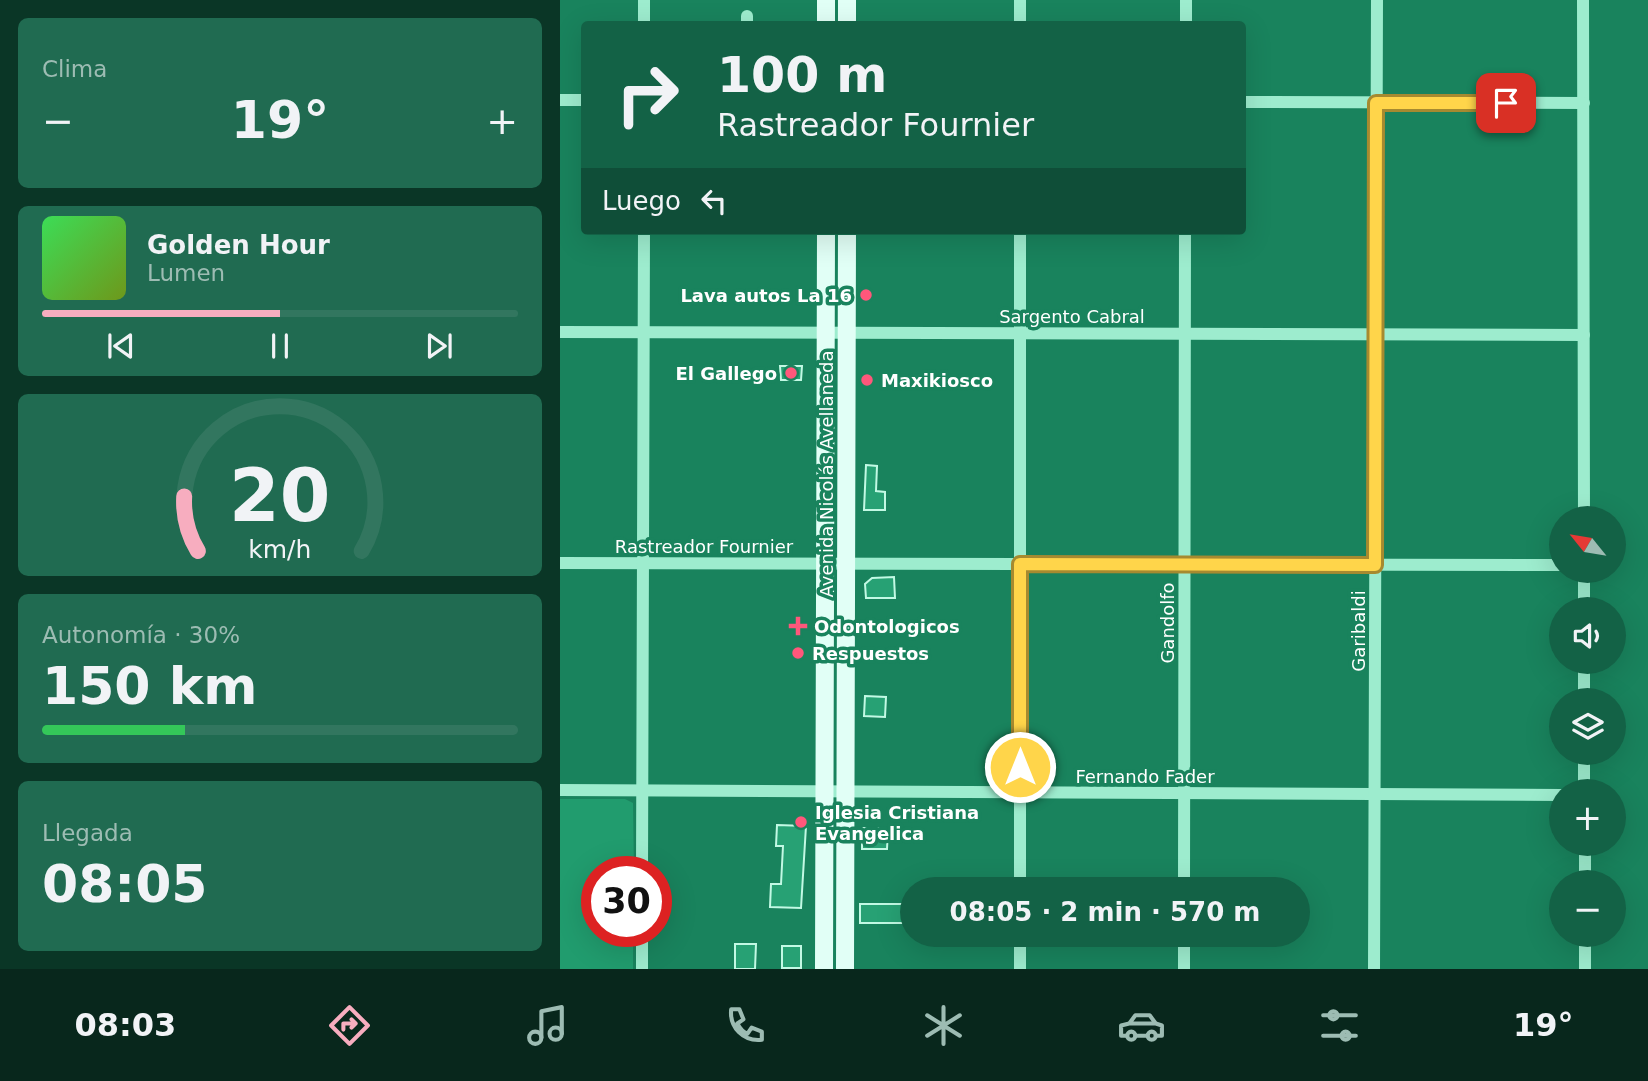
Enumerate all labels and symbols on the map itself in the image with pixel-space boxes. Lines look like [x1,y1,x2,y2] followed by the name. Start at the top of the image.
[1476,73,1536,133] pin
[680,285,852,306] place label: Lava autos La 16
[858,287,874,303] marker: Lava autos La 16
[999,306,1145,327] street label: Sargento Cabral
[816,350,837,598] street label: Avenida Nicolás Avellaneda
[676,363,777,384] place label: El Gallego
[783,365,799,381] marker: El Gallego
[881,370,993,391] place label: Maxikiosco
[859,372,875,388] marker: Maxikiosco
[1549,506,1626,583] north arrow
[615,536,794,557] street label: Rastreador Fournier
[1157,582,1178,664] street label: Gandolfo
[1348,590,1369,672] street label: Garibaldi
[788,616,808,636] marker: Odontologicos
[814,616,960,637] place label: Odontologicos
[812,643,929,664] place label: Respuestos
[790,645,806,661] marker: Respuestos
[983,730,1057,804] position arrow
[1075,766,1215,787] street label: Fernando Fader
[815,802,979,844] place label: Iglesia Cristiana Evangelica
[793,814,809,830] marker: Iglesia Cristiana Evangelica
[581,856,672,947] speed limit sign: 30

